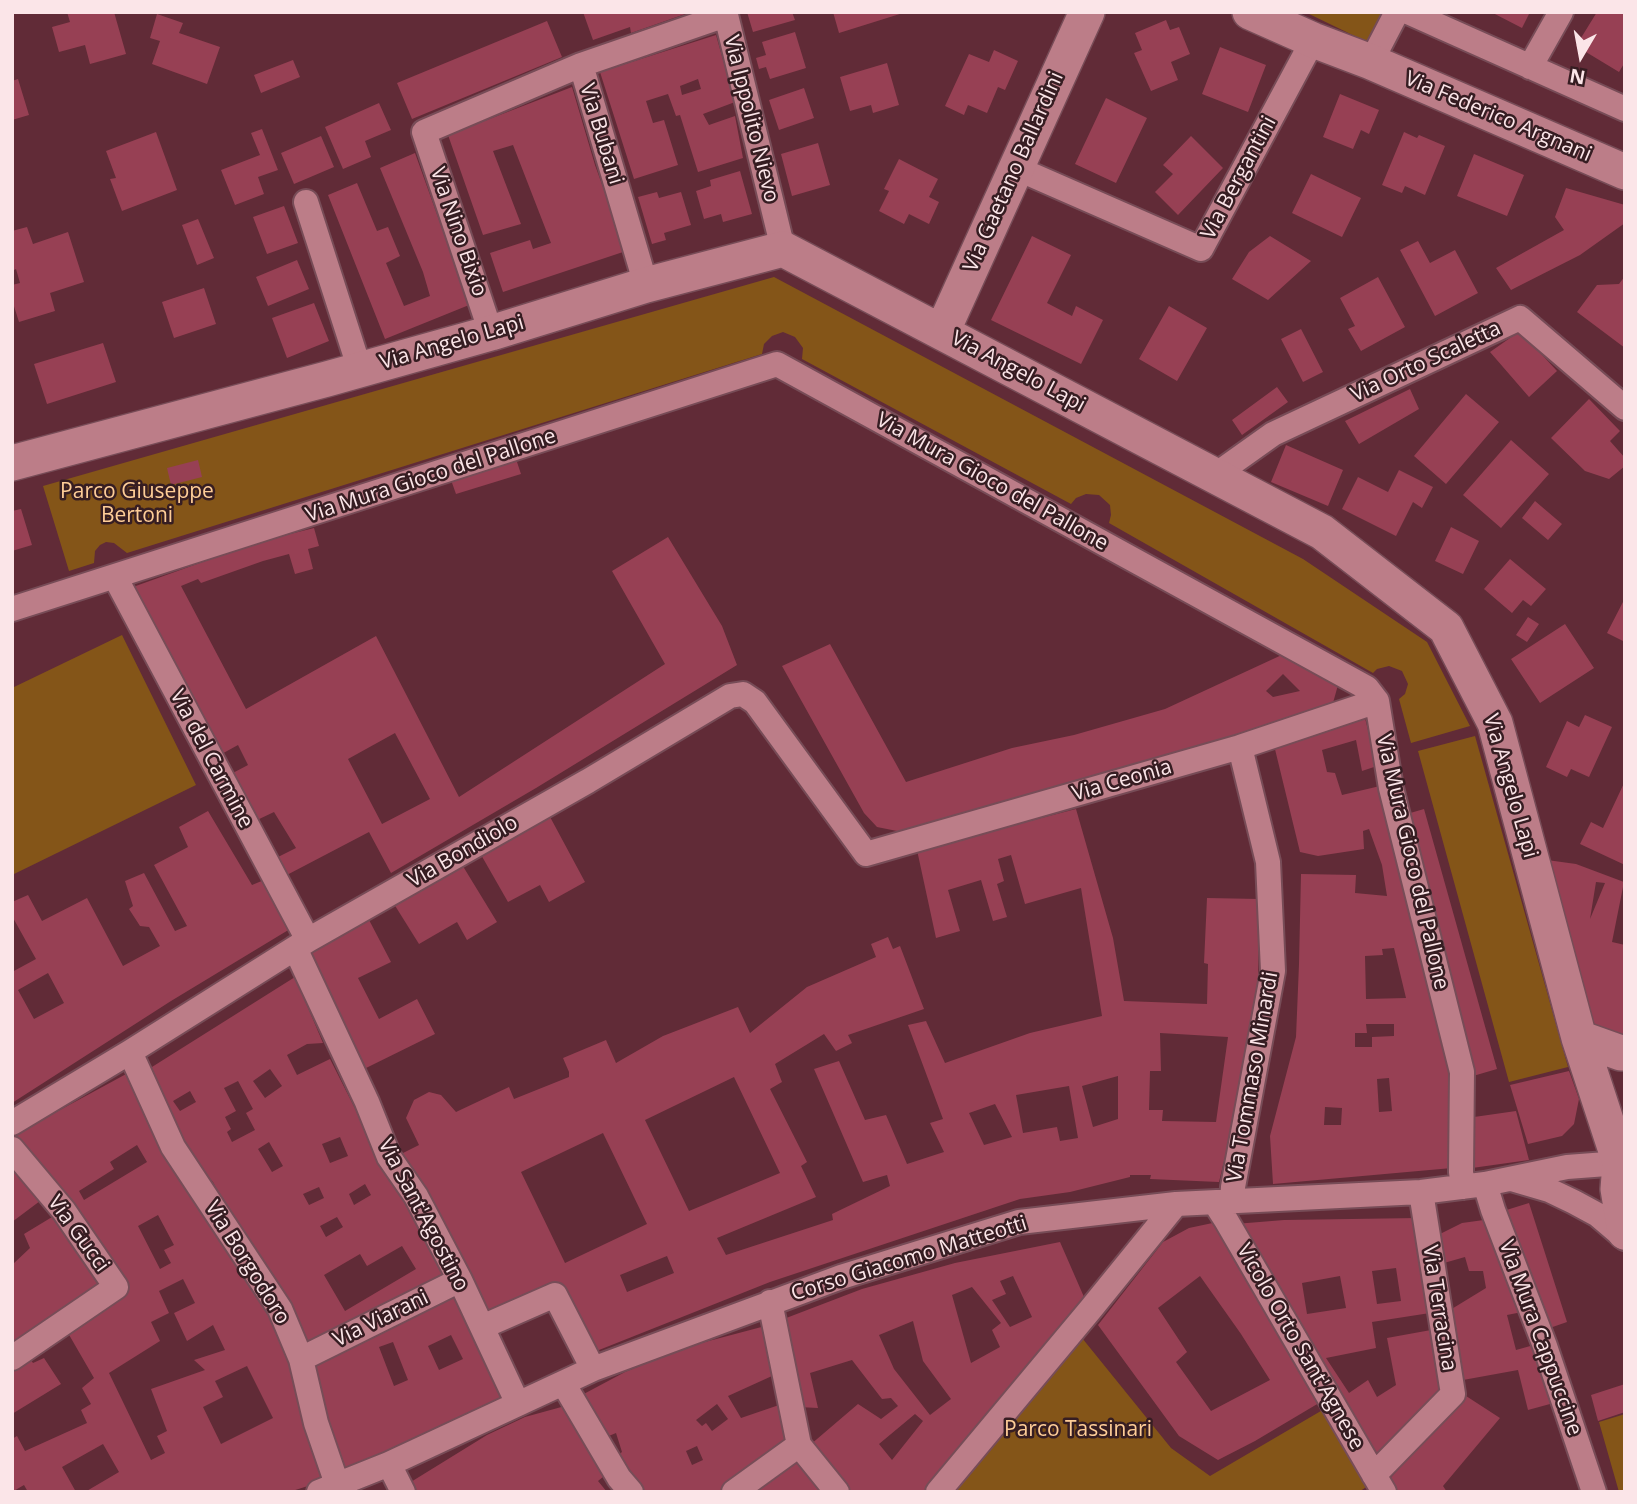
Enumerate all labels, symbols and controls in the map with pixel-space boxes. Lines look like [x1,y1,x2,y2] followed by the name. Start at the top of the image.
[1546,21,1616,91] north arrow
[718,33,784,205] street label: Via Ippolito Nievo
[1567,63,1587,91] text: N
[1401,66,1595,168] street label: Via Federico Argnani
[959,68,1069,276] street label: Via Gaetano Ballardini
[574,81,628,187] street label: Via Bubani
[1196,112,1282,244] street label: Via Bergantini
[424,164,492,300] street label: Via Nino Bixio
[377,310,527,376] street label: Via Angelo Lapi
[1347,316,1505,408] street label: Via Orto Scaletta
[947,326,1089,418] street label: Via Angelo Lapi
[872,408,1112,556] street label: Via Mura Gioco del Pallone
[303,424,559,528] street label: Via Mura Gioco del Pallone
[60,479,214,529] park label: Parco Giuseppe Bertoni
[164,685,258,833] street label: Via del Carmine
[1477,711,1543,861] street label: Via Angelo Lapi
[1370,732,1454,992] street label: Via Mura Gioco del Pallone
[1069,755,1175,807] street label: Via Ceonia
[404,810,522,894] street label: Via Bondiolo
[1222,970,1284,1184] street label: Via Tommaso Minardi
[372,1135,474,1295] street label: Via Sant'Agostino
[42,1191,114,1277] street label: Via Gucci
[199,1197,295,1329] street label: Via Borgodoro
[788,1211,1030,1307] street label: Corso Giacomo Matteotti
[1493,1237,1587,1439] street label: Via Mura Cappuccine
[1231,1240,1369,1454] street label: Vicolo Orto Sant'Agnese
[1417,1243,1461,1373] street label: Via Terracina
[329,1285,433,1353] street label: Via Viarani
[1004,1417,1152,1443] park label: Parco Tassinari

